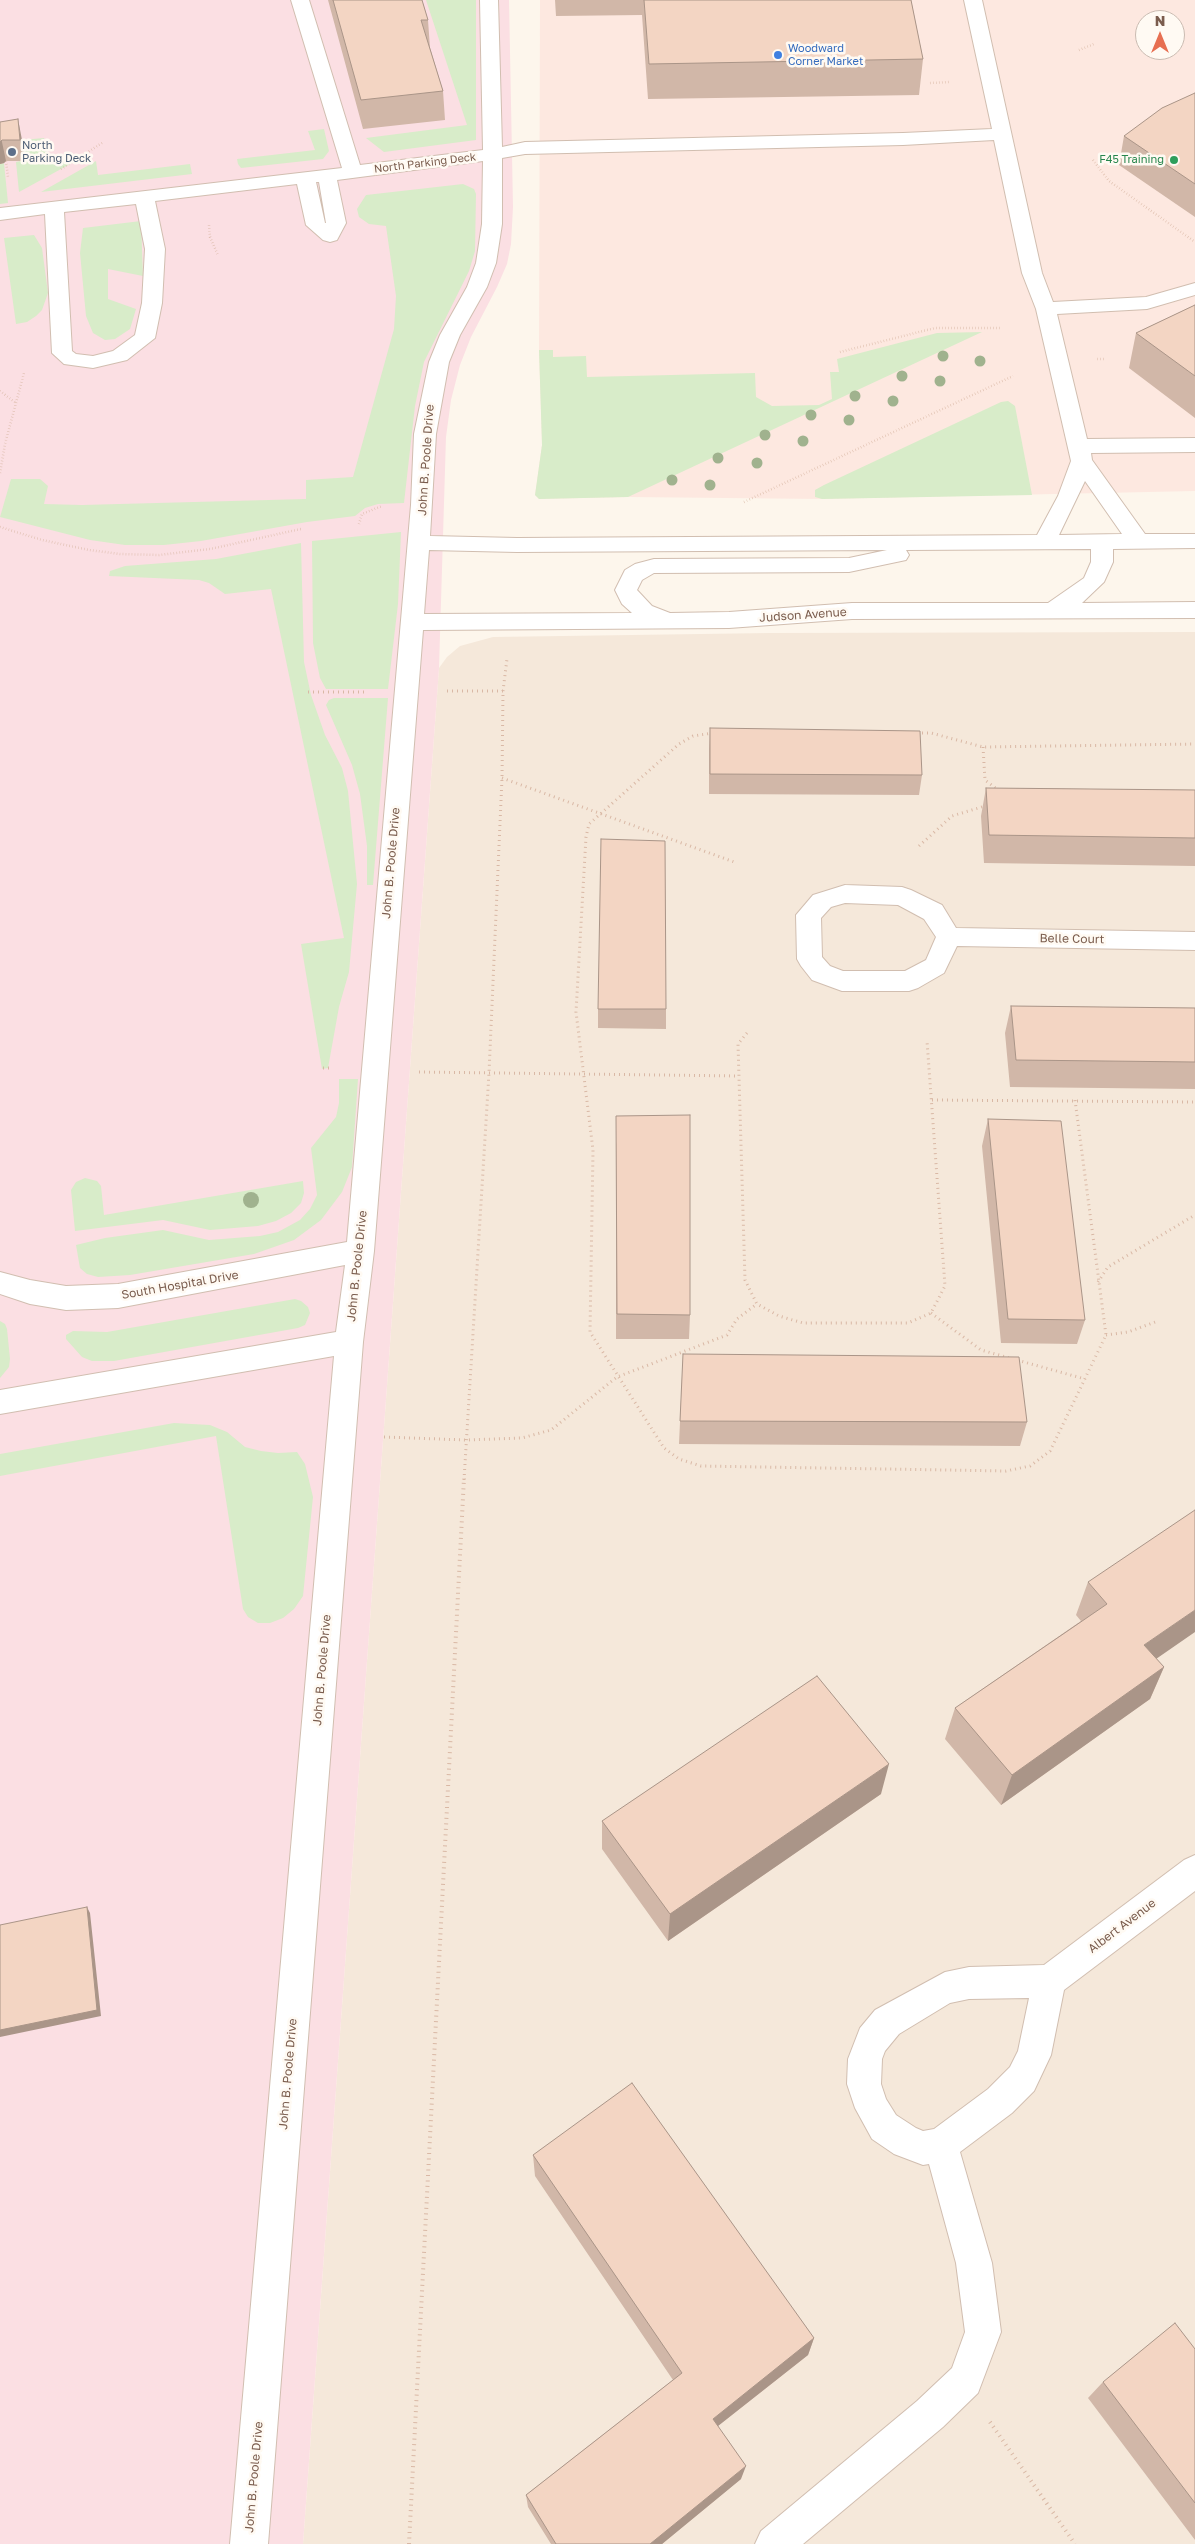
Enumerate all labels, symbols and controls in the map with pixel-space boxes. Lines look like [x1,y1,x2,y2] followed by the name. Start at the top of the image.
[1135,10,1185,60] north arrow
[1155,12,1165,29] text: N
[788,42,863,68] place label: Woodward Corner Market
[772,49,784,61] marker: Woodward Corner Market
[22,139,91,165] place label: North Parking Deck
[6,146,18,158] marker: North Parking Deck
[373,150,477,176] street label: North Parking Deck
[1099,153,1164,167] place label: F45 Training
[1168,154,1180,166] marker: F45 Training
[415,404,437,516] street label: John B. Poole Drive
[759,605,847,625] street label: Judson Avenue
[379,807,403,919] street label: John B. Poole Drive
[1039,931,1105,947] street label: Belle Court
[344,1210,370,1322] street label: John B. Poole Drive
[120,1268,240,1302] street label: South Hospital Drive
[310,1614,334,1726] street label: John B. Poole Drive
[1085,1896,1159,1956] street label: Albert Avenue
[276,2018,300,2130] street label: John B. Poole Drive
[242,2421,266,2533] street label: John B. Poole Drive

